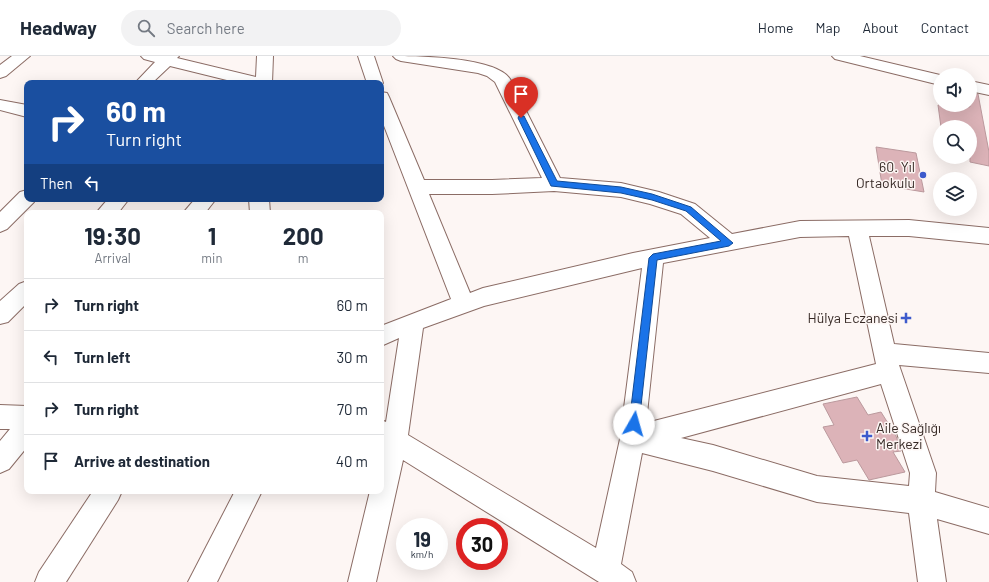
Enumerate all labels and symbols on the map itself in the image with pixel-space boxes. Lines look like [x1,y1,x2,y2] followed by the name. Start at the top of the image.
[504,77,538,118] pin
[856,158,915,191] place label: 60. Yıl Ortaokulu
[918,170,928,180] marker: 60. Yıl Ortaokulu
[808,309,898,326] place label: Hülya Eczanesi
[901,313,911,323] marker: Hülya Eczanesi
[613,403,655,445] position arrow
[876,419,941,452] place label: Aile Sağlığı Merkezi
[861,430,873,442] marker: Aile Sağlığı Merkezi
[456,518,508,570] speed limit sign: 30

